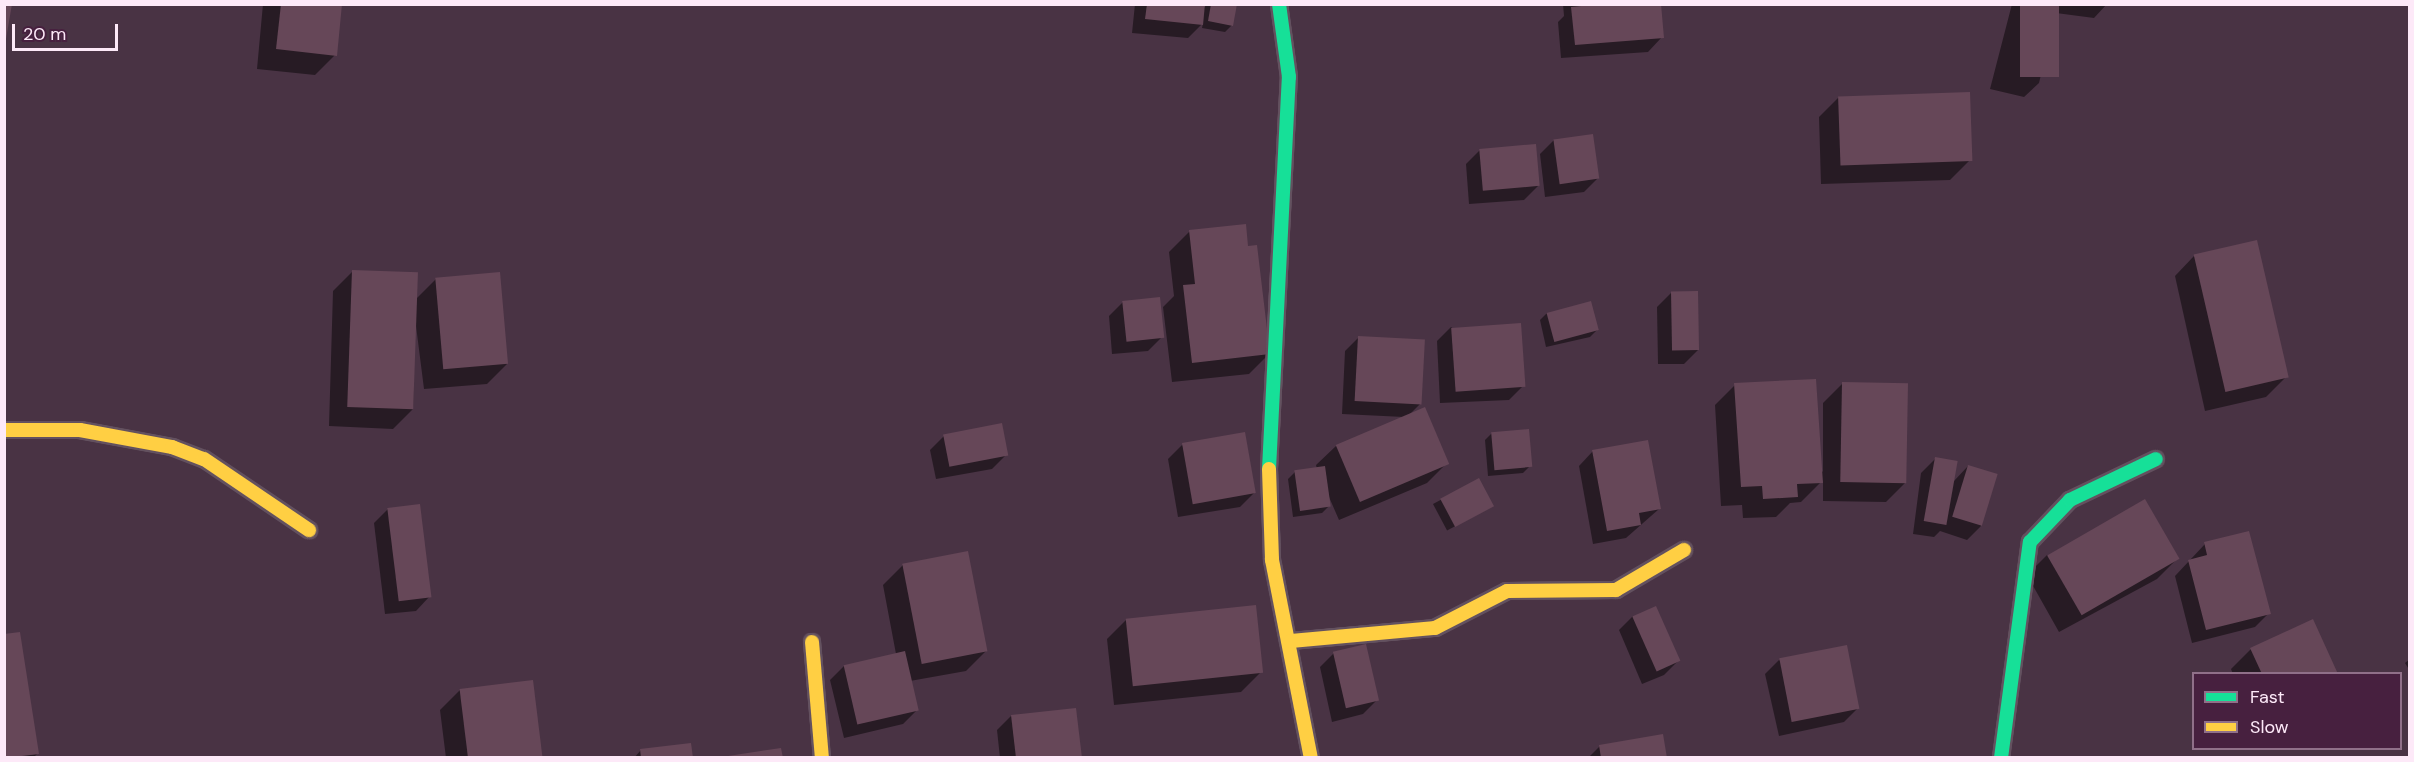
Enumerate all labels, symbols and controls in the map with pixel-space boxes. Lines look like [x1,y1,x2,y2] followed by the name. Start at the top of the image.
[15,12,122,50] scale bar
[23,22,66,46] text: 20 m
[2192,672,2402,750] legend
[2250,685,2285,709] text: Fast
[2250,715,2289,739] text: Slow

